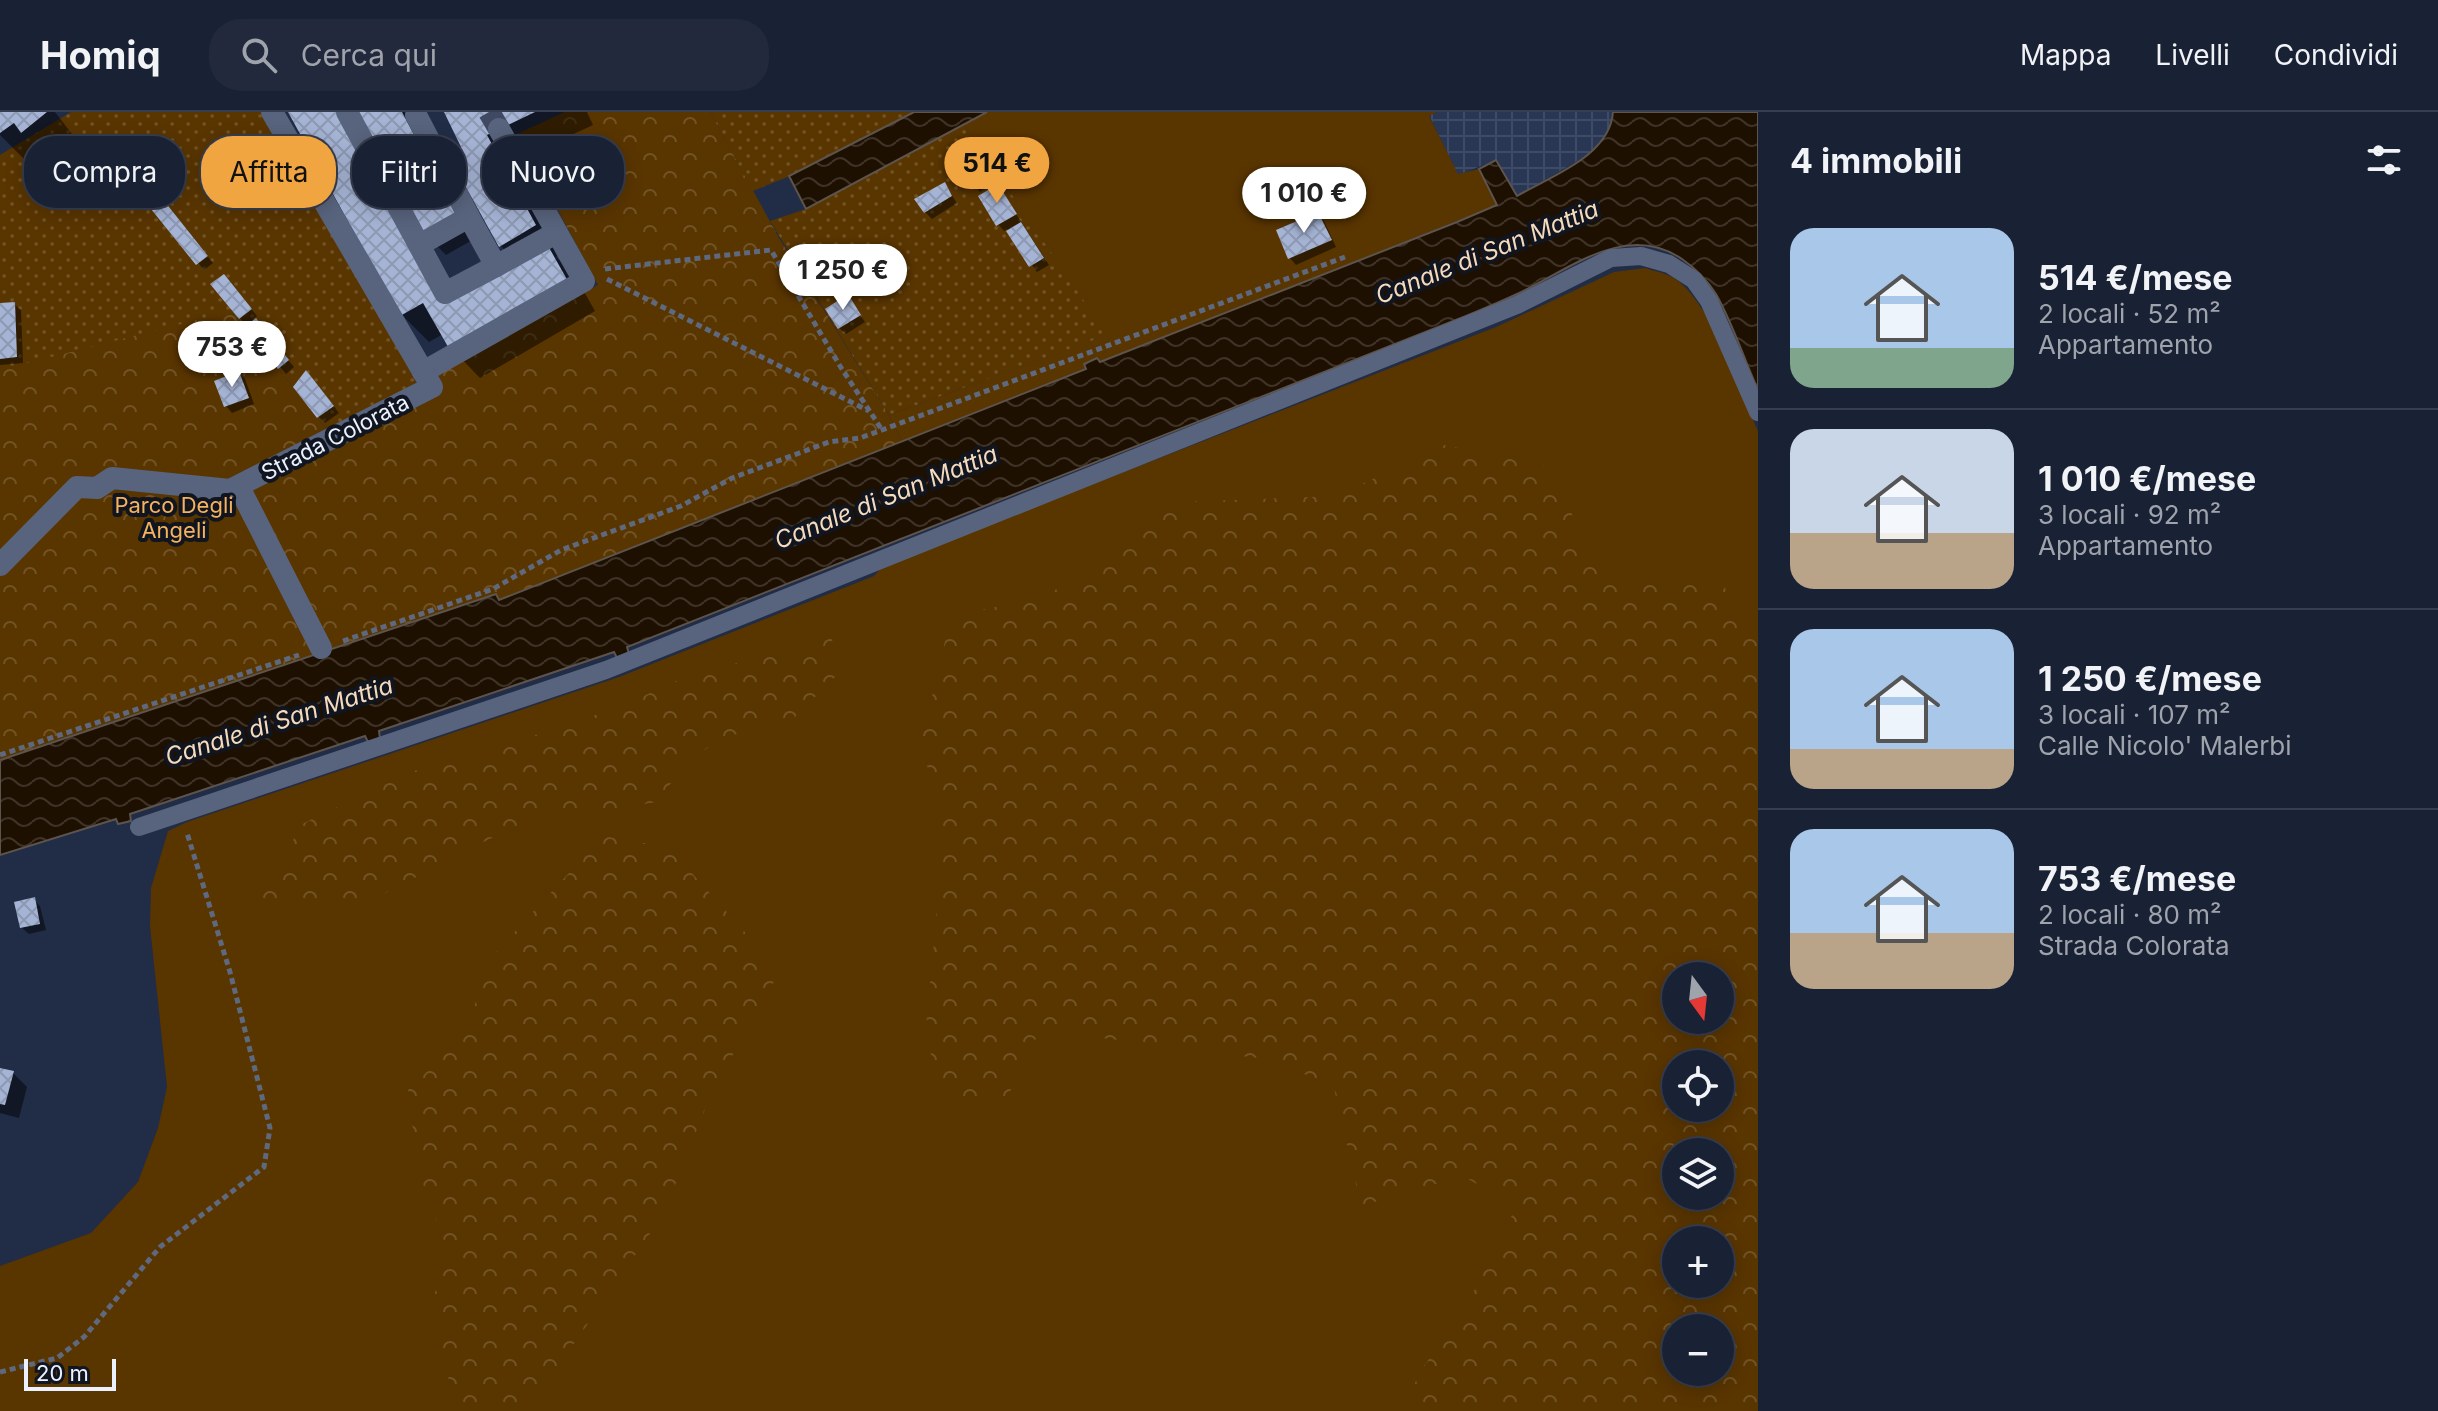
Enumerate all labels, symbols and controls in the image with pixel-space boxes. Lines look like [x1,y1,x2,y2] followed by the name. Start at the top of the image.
[209,19,769,91] search box
[40,32,161,78] text: Homiq
[237,33,281,77] icon: search
[301,37,437,73] text: Cerca qui
[2020,38,2111,72] text: Mappa
[2155,38,2230,72] text: Livelli
[2274,38,2398,72] text: Condividi
[24,136,185,208] chip: Compra
[201,136,336,208] chip: Affitta
[352,136,466,208] chip: Filtri
[482,136,624,208] chip: Nuovo
[941,137,1053,205] pin: 514 €
[2362,138,2406,182] icon: filters
[1790,140,1962,181] text: 4 immobili
[962,147,1032,178] text: 514 €
[1230,167,1378,235] pin: 1 010 €
[1260,177,1348,208] text: 1 010 €
[1371,194,1603,310] water label: Canale di San Mattia
[769,244,917,312] pin: 1 250 €
[797,254,889,285] text: 1 250 €
[2038,257,2233,298] text: 514 €/mese
[1854,260,1950,356] icon: home
[2038,298,2221,329] text: 2 locali · 52 m²
[176,321,288,389] pin: 753 €
[2038,329,2213,360] text: Appartamento
[196,331,268,362] text: 753 €
[257,389,413,485] street label: Strada Colorata
[770,439,1002,555] water label: Canale di San Mattia
[2038,458,2256,499] text: 1 010 €/mese
[1854,461,1950,557] icon: home
[114,492,234,543] park label: Parco Degli Angeli
[2038,499,2221,530] text: 3 locali · 92 m²
[2038,530,2213,561] text: Appartamento
[2038,658,2262,699] text: 1 250 €/mese
[1854,661,1950,757] icon: home
[161,670,397,772] water label: Canale di San Mattia
[2038,699,2230,730] text: 3 locali · 107 m²
[2038,730,2292,761] text: Calle Nicolo' Malerbi
[2038,858,2236,899] text: 753 €/mese
[1854,861,1950,957] icon: home
[2038,899,2222,930] text: 2 locali · 80 m²
[2038,930,2230,961] text: Strada Colorata
[1662,962,1734,1034] north arrow
[1662,962,1734,1386] map controls
[1662,1050,1734,1122] button: locate
[1662,1138,1734,1210] button: layers
[1662,1226,1734,1298] button: +
[1662,1314,1734,1386] button: −
[24,1355,116,1391] scale bar
[36,1360,89,1386] text: 20 m

